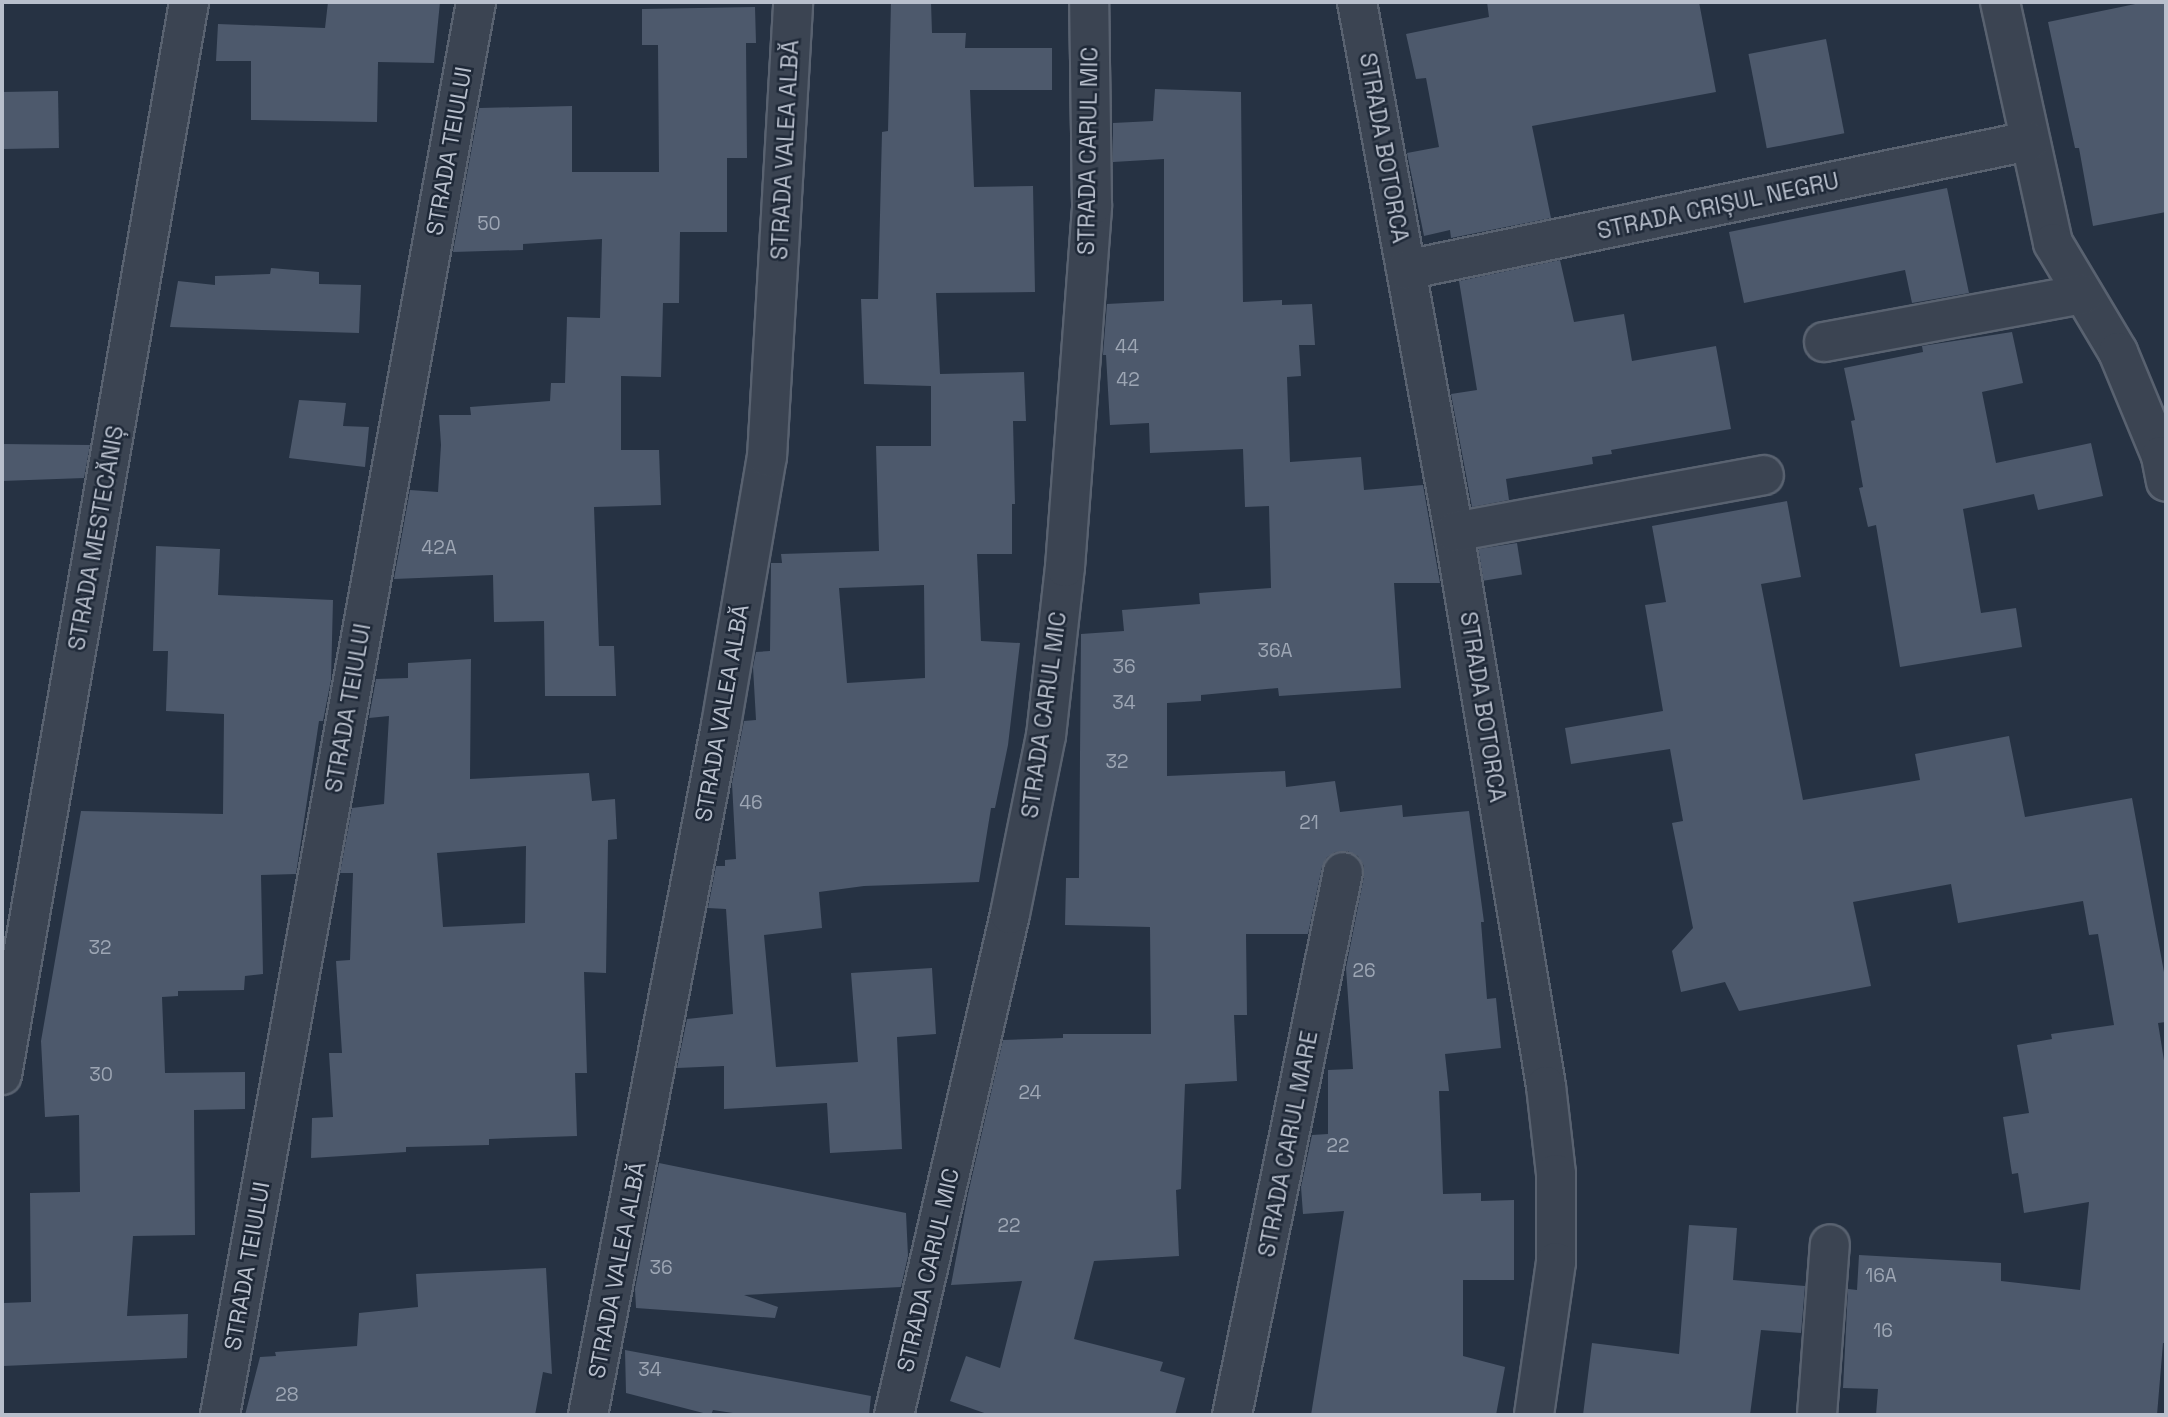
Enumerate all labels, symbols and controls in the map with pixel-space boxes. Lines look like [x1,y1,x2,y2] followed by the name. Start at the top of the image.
[765,39,805,261] street label: STRADA VALEA ALBĂ
[1072,46,1104,256] street label: STRADA CARUL MIC
[1354,51,1414,245] street label: STRADA BOTORCA
[420,64,478,238] street label: STRADA TEIULUI
[1594,167,1842,245] street label: STRADA CRIȘUL NEGRU
[477,213,501,235] house number: 50
[1115,336,1139,358] house number: 44
[1116,369,1140,391] house number: 42
[63,423,129,653] street label: STRADA MESTECĂNIȘ
[421,537,457,559] house number: 42A
[689,602,755,824] street label: STRADA VALEA ALBĂ
[1454,609,1512,805] street label: STRADA BOTORCA
[1016,610,1072,820] street label: STRADA CARUL MIC
[319,621,377,795] street label: STRADA TEIULUI
[1257,640,1293,662] house number: 36A
[1112,656,1136,678] house number: 36
[1112,692,1136,714] house number: 34
[1106,751,1128,773] house number: 32
[739,792,763,814] house number: 46
[1299,812,1319,834] house number: 21
[89,937,111,959] house number: 32
[1352,960,1376,982] house number: 26
[1252,1028,1324,1260] street label: STRADA CARUL MARE
[89,1064,113,1086] house number: 30
[1019,1082,1041,1104] house number: 24
[1327,1135,1349,1157] house number: 22
[582,1159,652,1381] street label: STRADA VALEA ALBĂ
[891,1165,965,1375] street label: STRADA CARUL MIC
[218,1179,276,1353] street label: STRADA TEIULUI
[998,1215,1020,1237] house number: 22
[649,1257,673,1279] house number: 36
[1865,1265,1897,1287] house number: 16A
[1873,1320,1893,1342] house number: 16
[638,1359,662,1381] house number: 34
[275,1384,299,1406] house number: 28

